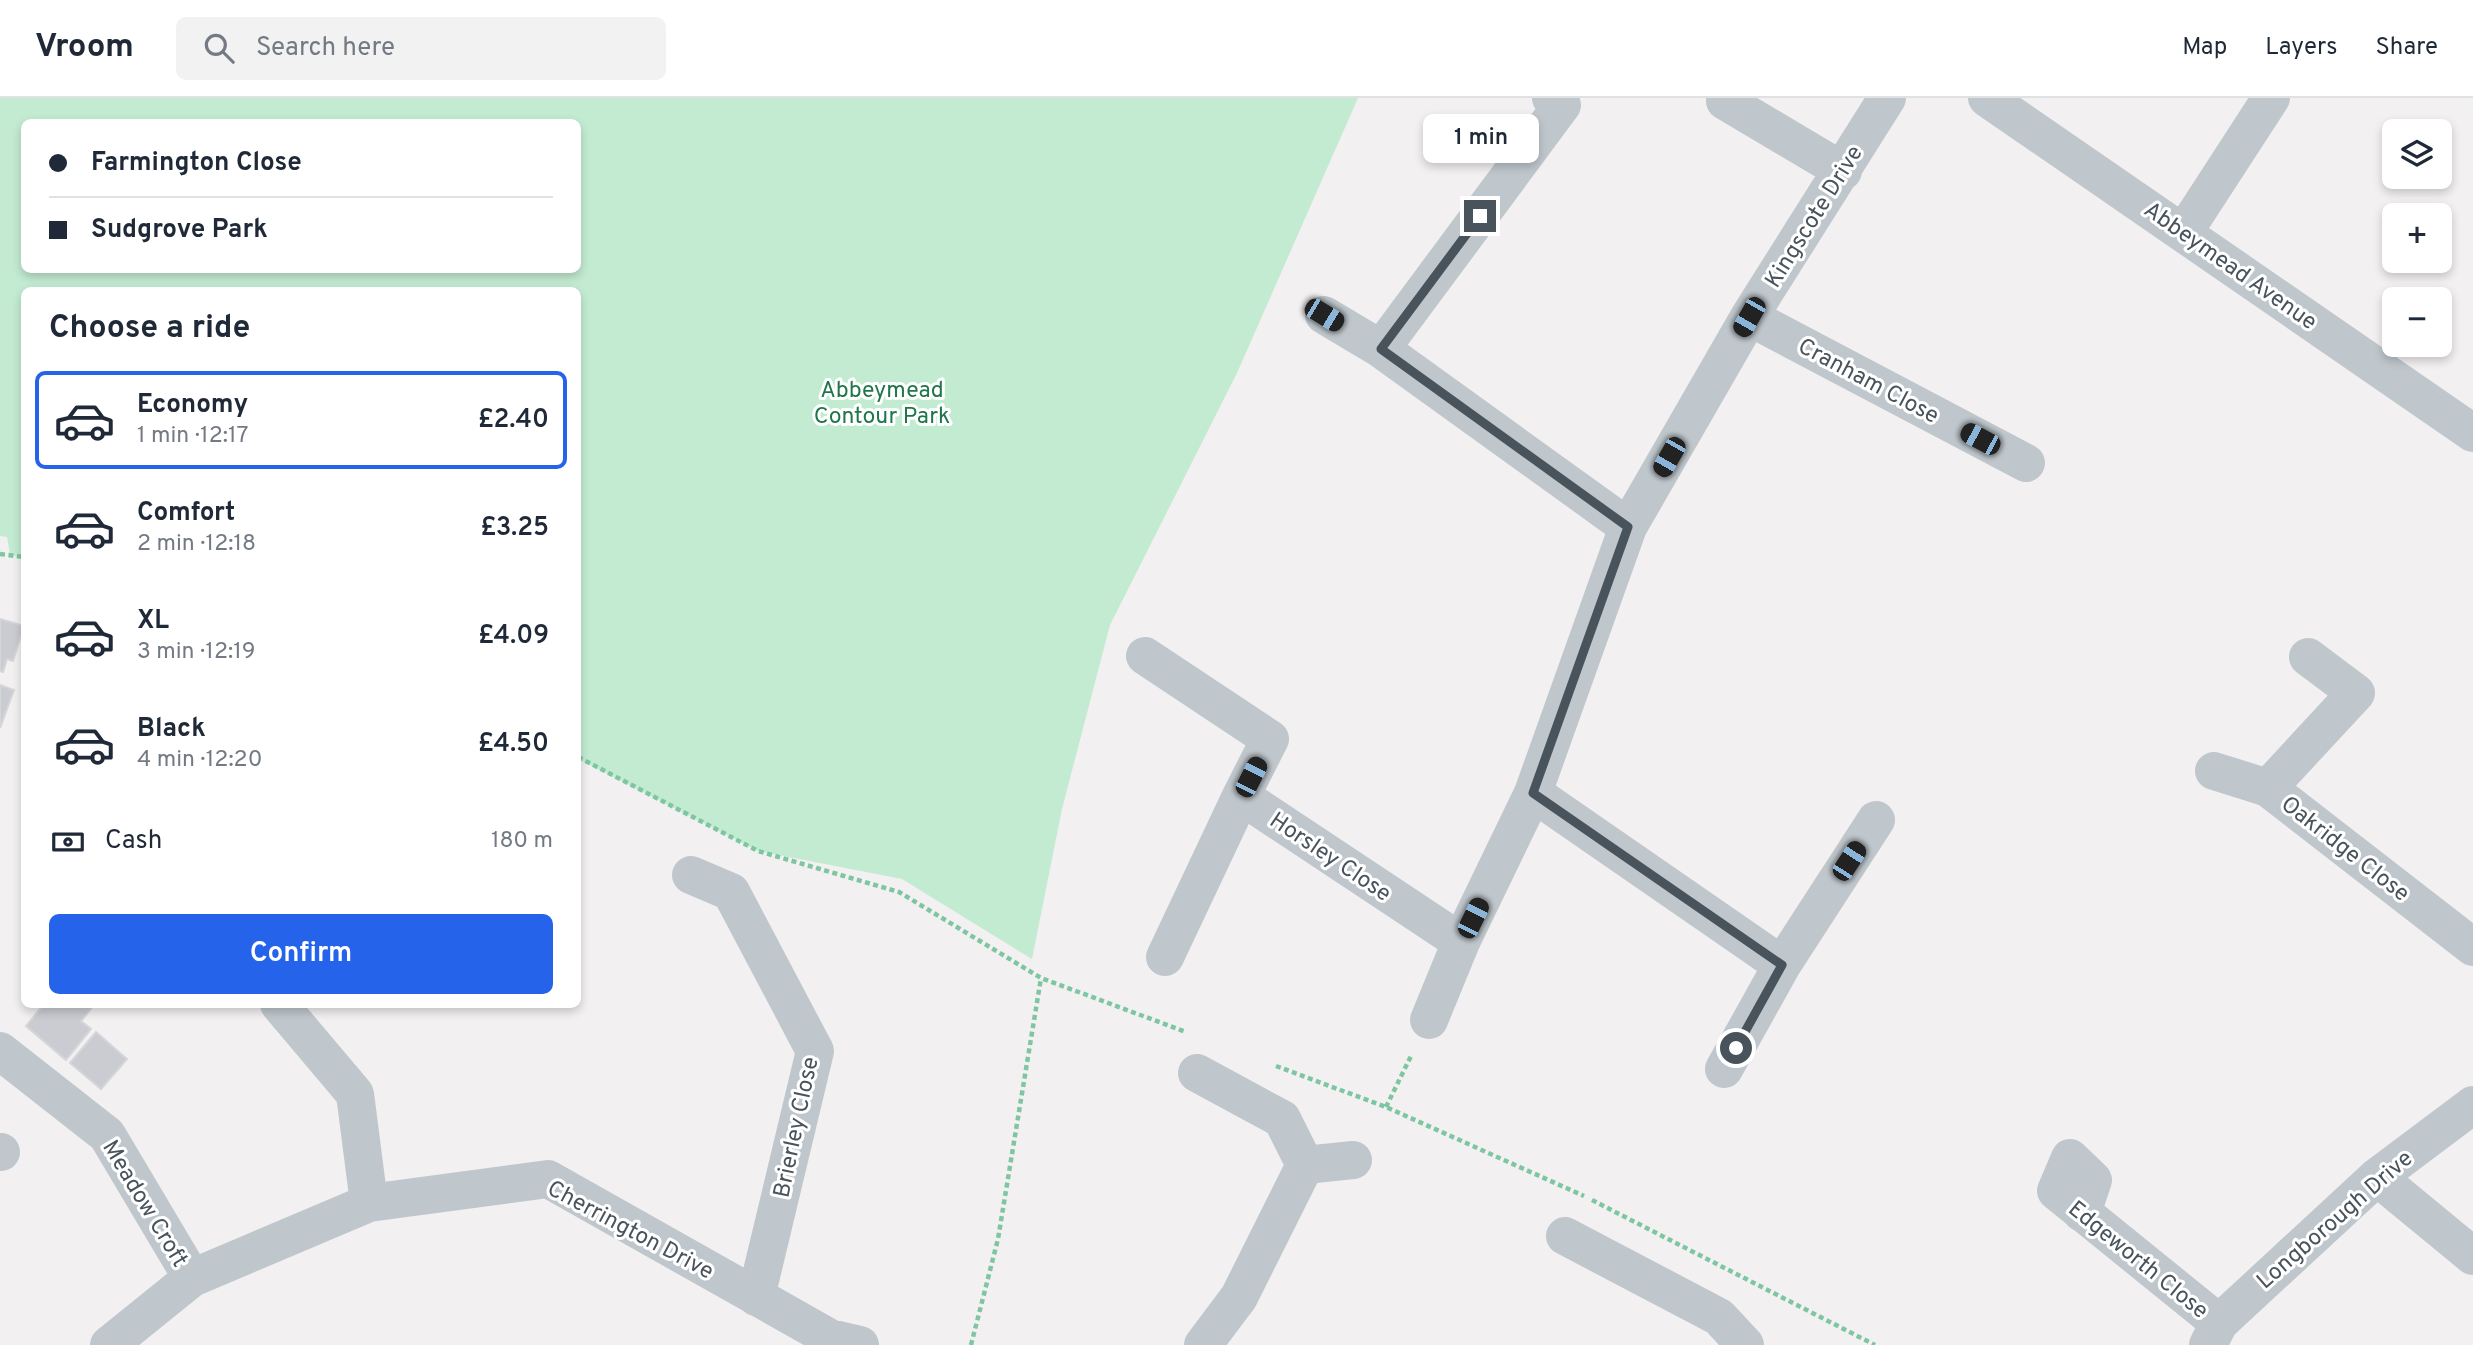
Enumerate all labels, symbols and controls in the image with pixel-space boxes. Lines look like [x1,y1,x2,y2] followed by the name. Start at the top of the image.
[176,17,666,80] search box
[35,27,134,69] text: Vroom
[200,29,238,67] icon: search
[256,32,395,65] text: Search here
[2182,33,2227,63] text: Map
[2265,33,2337,63] text: Layers
[2375,33,2438,63] text: Share
[1422,115,1538,164] callout: 1 min
[2382,119,2452,357] map controls
[2382,119,2452,189] button: layers
[1454,124,1508,153] text: 1 min
[1760,141,1871,294] street label: Kingscote Drive
[91,147,302,180] text: Farmington Close
[2137,196,2322,338] street label: Abbeymead Avenue
[1464,200,1496,232] route end
[2382,203,2452,273] button: +
[91,214,268,247] text: Sudgrove Park
[2382,287,2452,357] button: −
[1730,294,1769,340] car
[1301,295,1348,335] car
[49,309,250,349] text: Choose a ride
[1792,333,1943,432] street label: Cranham Close
[814,377,950,432] park label: Abbeymead Contour Park
[53,389,116,452] icon: car
[137,389,248,422] text: Economy
[478,404,549,437] text: £2.40
[1957,420,2004,458] car
[137,422,248,451] text: 1 min · 12:17
[1650,434,1689,480] car
[53,497,116,560] icon: car
[137,497,235,530] text: Comfort
[480,512,549,545] text: £3.25
[137,530,256,559] text: 2 min · 12:18
[53,605,116,668] icon: car
[137,605,169,638] text: XL
[478,620,549,653] text: £4.09
[137,638,255,667] text: 3 min · 12:19
[53,713,116,776] icon: car
[137,713,206,746] text: Black
[478,728,549,761] text: £4.50
[137,746,262,775] text: 4 min · 12:20
[1233,754,1270,800] car
[2274,791,2415,909] street label: Oakridge Close
[1263,807,1396,909] street label: Horsley Close
[49,823,87,861] icon: cash
[105,825,162,858] text: Cash
[491,827,553,856] text: 180 m
[1829,838,1870,884] car
[1455,895,1492,941] car
[49,914,553,994] button: Confirm
[1720,1032,1752,1064] route start
[768,1054,827,1201] street label: Brierley Close
[95,1136,193,1273] street label: Meadow Croft
[2252,1145,2420,1297] street label: Longborough Drive
[542,1175,718,1287] street label: Cherrington Drive
[2061,1196,2213,1326] street label: Edgeworth Close

